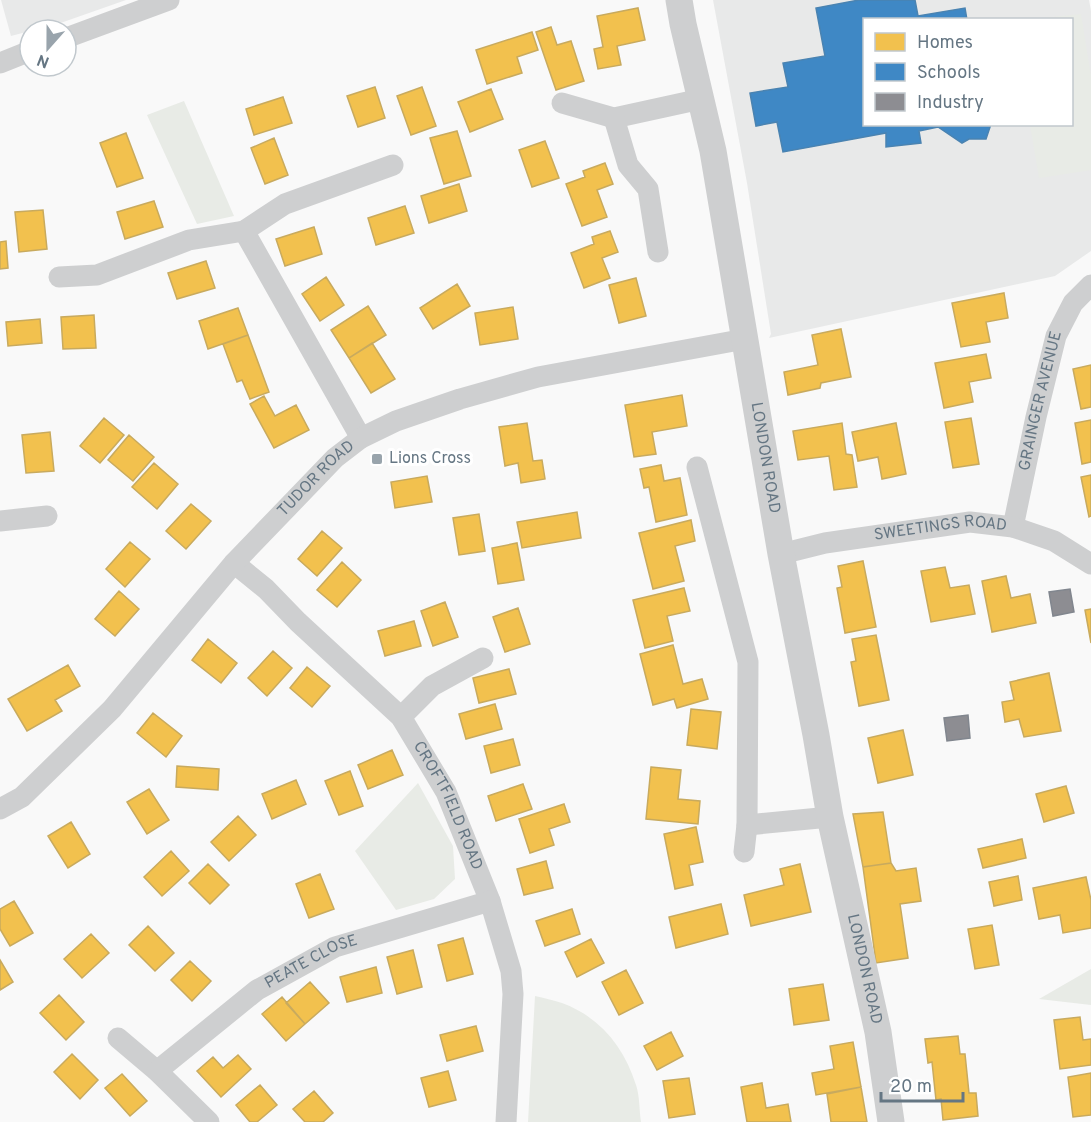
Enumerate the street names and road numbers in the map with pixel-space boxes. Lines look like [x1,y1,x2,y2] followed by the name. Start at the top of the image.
[1015,329,1067,473] street label: GRAINGER AVENUE
[746,401,784,515] street label: LONDON ROAD
[274,436,359,521] street label: TUDOR ROAD
[873,511,1008,546] street label: SWEETINGS ROAD
[408,738,487,873] street label: CROFTFIELD ROAD
[842,912,886,1026] street label: LONDON ROAD
[261,931,360,994] street label: PEATE CLOSE

